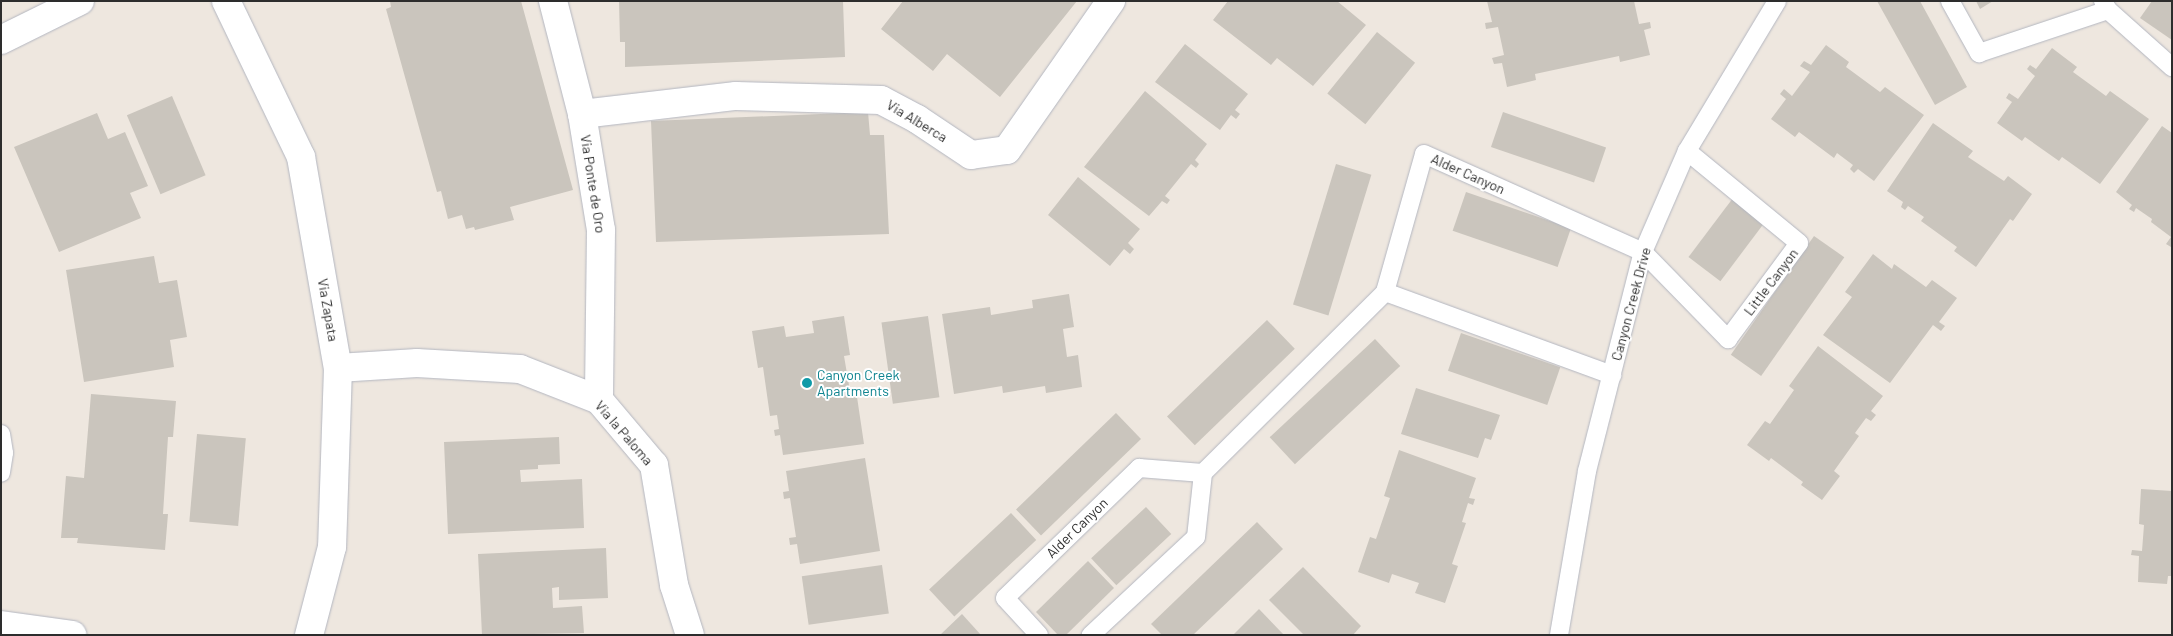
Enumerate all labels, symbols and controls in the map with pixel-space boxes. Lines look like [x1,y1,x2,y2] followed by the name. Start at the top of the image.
[884,96,950,146] street label: Via Alberca
[577,134,609,234] street label: Via Ponte de Oro
[1428,150,1508,198] street label: Alder Canyon
[1740,245,1802,319] street label: Little Canyon
[1608,246,1654,362] street label: Canyon Creek Drive
[314,277,342,343] street label: Via Zapata
[817,367,900,400] place label: Canyon Creek Apartments
[801,377,813,389] marker: Canyon Creek Apartments
[591,397,657,469] street label: Via la Paloma
[1043,494,1111,562] street label: Alder Canyon

